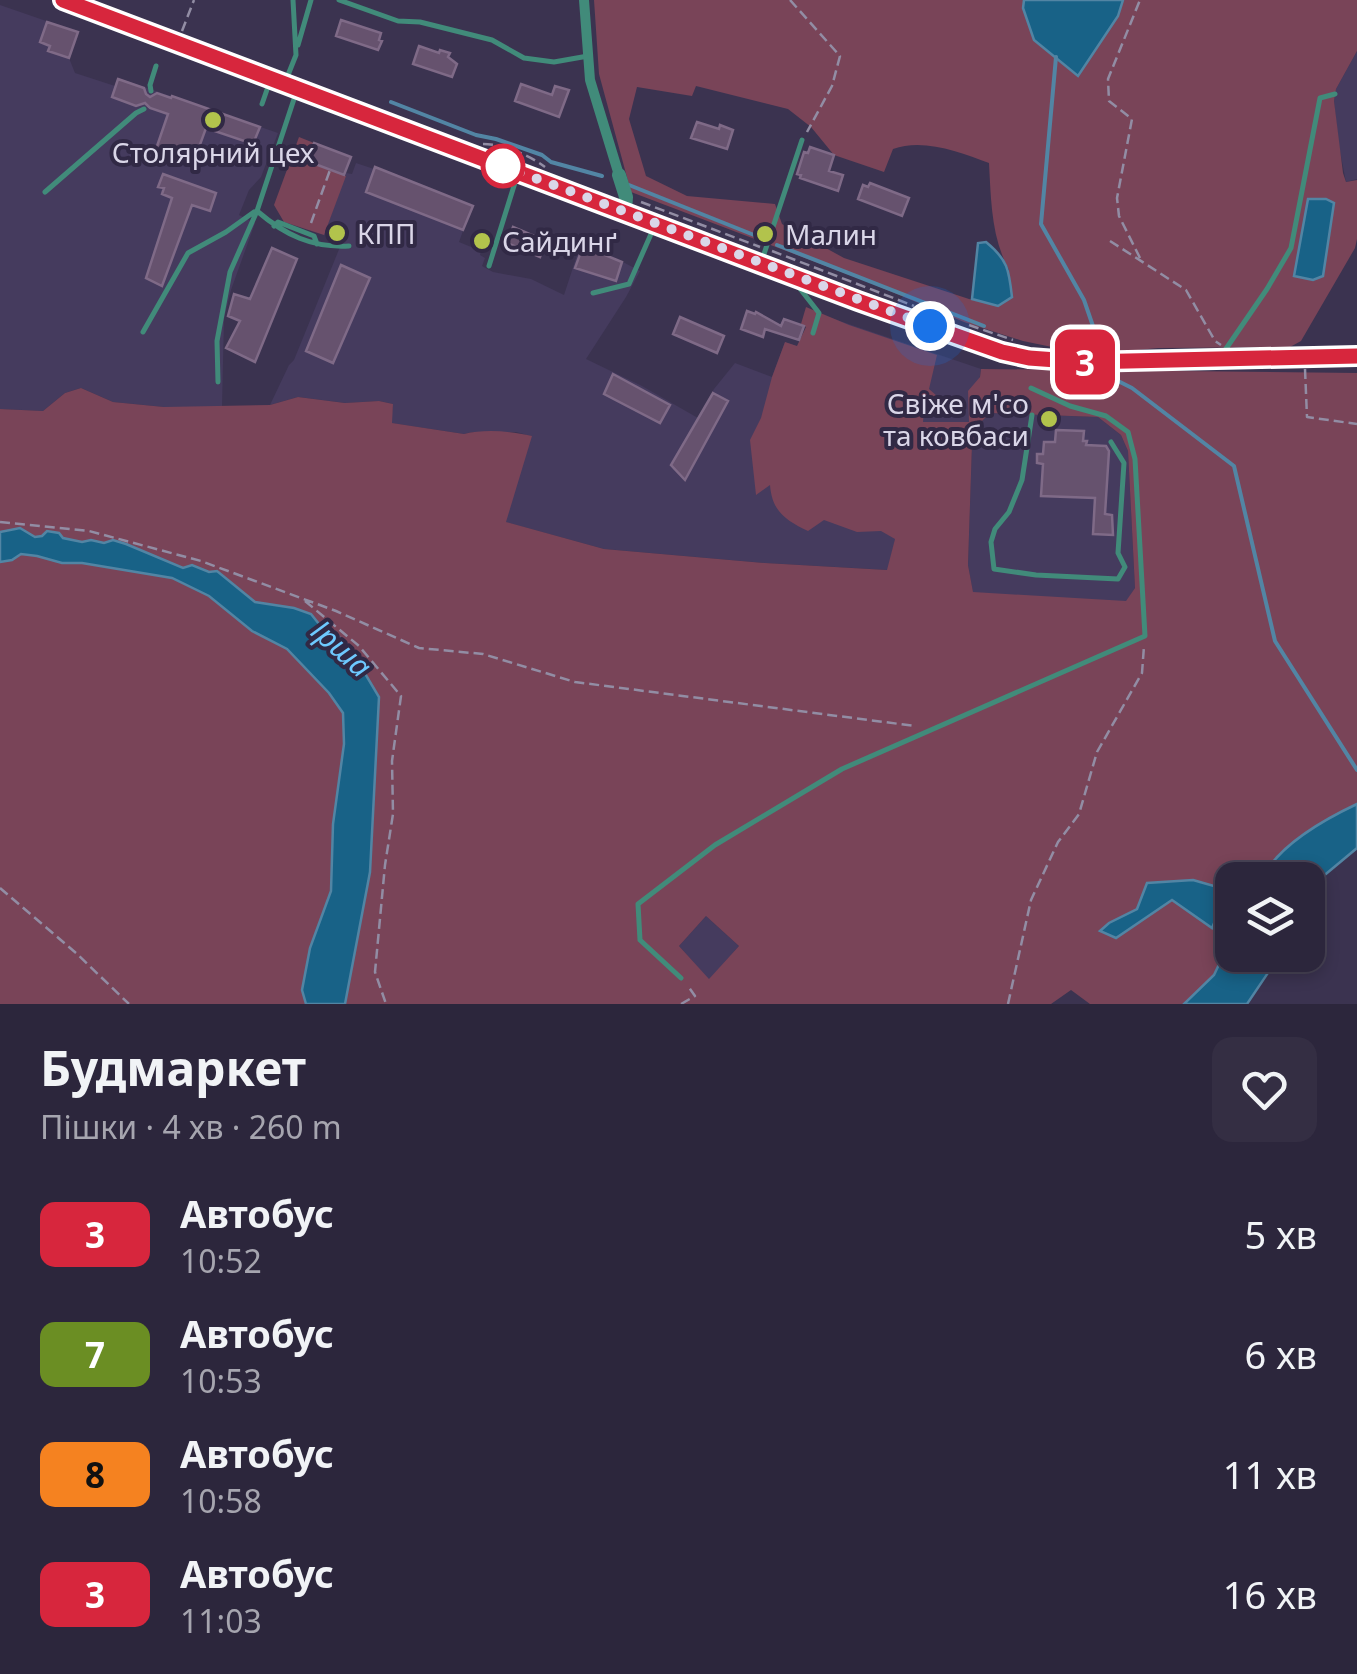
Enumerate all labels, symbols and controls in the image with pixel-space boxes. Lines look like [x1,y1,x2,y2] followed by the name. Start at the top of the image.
[202,109,224,131] marker: Столярний цех
[112,133,315,171] place label: Столярний цех
[482,145,524,187] unlabelled marker
[357,214,416,252] place label: КПП
[785,215,877,253] place label: Малин
[326,222,348,244] marker: КПП
[502,222,617,260] place label: Сайдинґ
[754,223,776,245] marker: Малин
[471,230,493,252] marker: Сайдинґ
[905,301,955,351] your location
[1052,330,1118,394] line badge: 3
[1075,339,1095,386] text: 3
[883,384,1029,454] place label: Свіже м'со та ковбаси
[1038,408,1060,430] marker: Свіже м'со та ковбаси
[303,610,381,686] water label: Ірша
[1215,862,1325,972] map controls
[1215,862,1325,972] button: layers
[40,1035,306,1100] text: Будмаркет
[1212,1037,1317,1142] button: heart
[40,1105,342,1148] text: Пішки · 4 хв · 260 m
[180,1187,334,1239] text: Автобус
[1245,1208,1317,1260] text: 5 хв
[85,1211,105,1258] text: 3
[180,1239,262,1282] text: 10:52
[180,1307,334,1359] text: Автобус
[1245,1328,1317,1380] text: 6 хв
[85,1331,105,1378] text: 7
[180,1359,262,1402] text: 10:53
[180,1427,334,1479] text: Автобус
[1223,1448,1317,1500] text: 11 хв
[85,1451,105,1498] text: 8
[180,1479,262,1522] text: 10:58
[180,1547,334,1599] text: Автобус
[1223,1568,1317,1620] text: 16 хв
[85,1571,105,1618] text: 3
[180,1599,262,1642] text: 11:03

